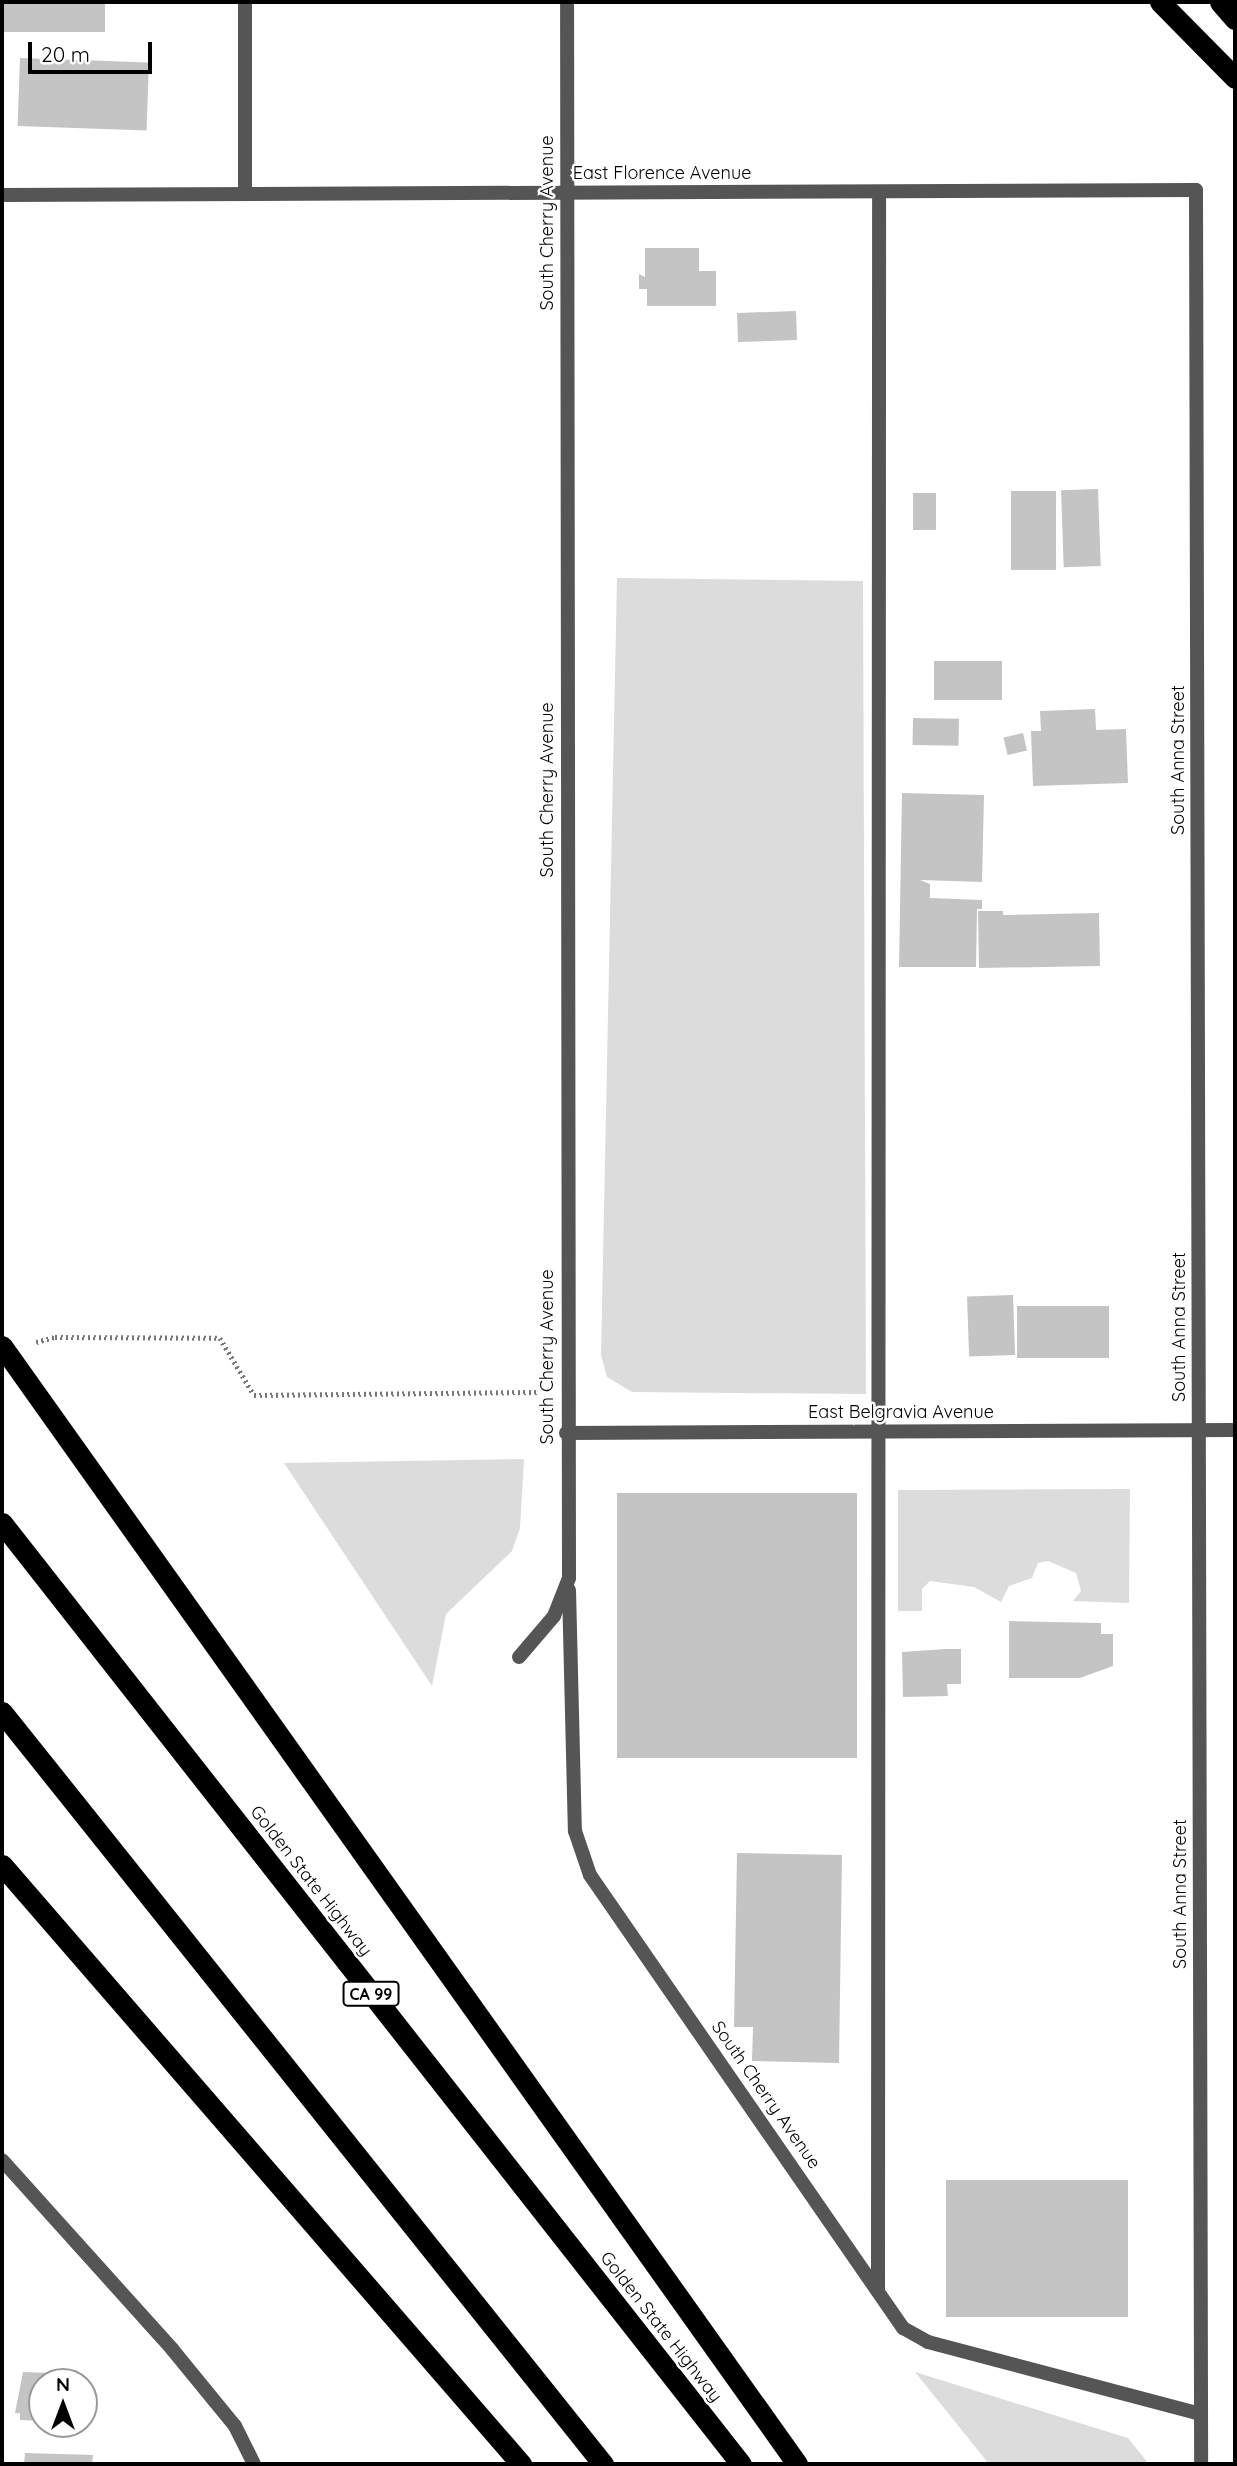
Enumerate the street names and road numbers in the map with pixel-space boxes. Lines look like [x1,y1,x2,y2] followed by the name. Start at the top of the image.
[536,135,558,311] street label: South Cherry Avenue
[573,162,751,184] street label: East Florence Avenue
[1167,685,1189,835] street label: South Anna Street
[536,702,558,878] street label: South Cherry Avenue
[1168,1252,1190,1402] street label: South Anna Street
[536,1269,558,1445] street label: South Cherry Avenue
[808,1401,994,1423] street label: East Belgravia Avenue
[246,1801,376,1961] street label: Golden State Highway
[1169,1819,1191,1969] street label: South Anna Street
[341,1982,401,2006] road number: CA 99
[707,2017,825,2173] street label: South Cherry Avenue
[596,2247,726,2407] street label: Golden State Highway

